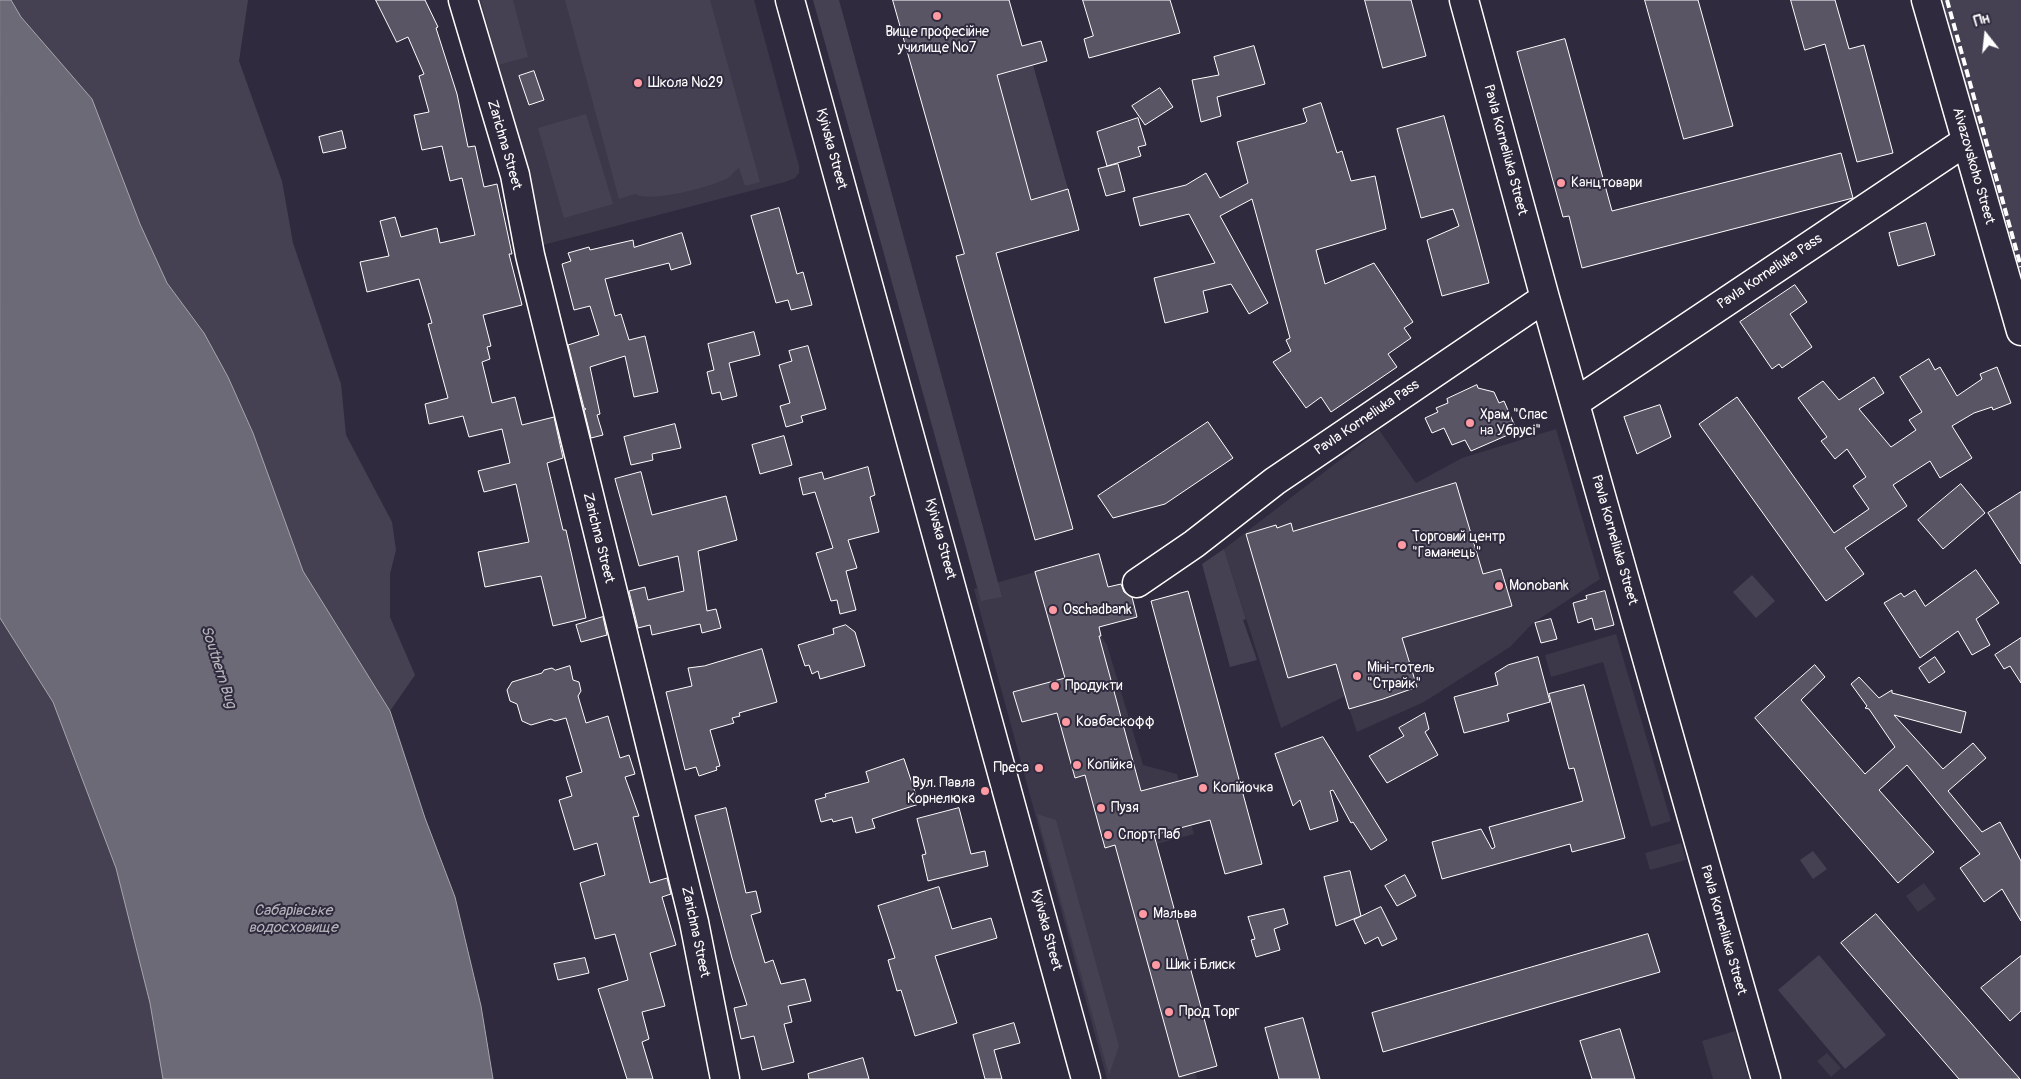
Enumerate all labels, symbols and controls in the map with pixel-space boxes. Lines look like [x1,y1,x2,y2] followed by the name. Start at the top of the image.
[931,10,943,22] marker: Вище професійне училище №7
[1961,10,2011,60] north arrow
[1972,10,1991,30] text: Пн
[885,24,989,56] place label: Вище професійне училище №7
[648,75,723,91] place label: Школа №29
[632,77,644,89] marker: Школа №29
[1479,83,1531,217] street label: Pavla Korneliuka Street
[483,98,525,192] street label: Zarichna Street
[1948,106,1998,226] street label: Aivazovskoho Street
[812,107,850,191] street label: Kyivska Street
[1571,175,1642,191] place label: Канцтовари
[1555,177,1567,189] marker: Канцтовари
[1714,231,1826,313] street label: Pavla Korneliuka Pass
[1311,377,1423,459] street label: Pavla Korneliuka Pass
[1480,407,1548,440] place label: Храм "Спас на Убрусі"
[1464,417,1476,429] marker: Храм "Спас на Убрусі"
[1587,473,1641,607] street label: Pavla Korneliuka Street
[579,491,617,585] street label: Zarichna Street
[921,497,959,581] street label: Kyivska Street
[1412,529,1505,562] place label: Торговий центр "Гаманець"
[1396,539,1408,551] marker: Торговий центр "Гаманець"
[1509,578,1569,594] place label: Monobank
[1493,580,1505,592] marker: Monobank
[1063,602,1132,618] place label: Oschadbank
[1047,604,1059,616] marker: Oschadbank
[196,624,240,710] water label: Southern Bug
[1367,660,1435,692] place label: Міні-готель "Страйк"
[1351,670,1363,682] marker: Міні-готель "Страйк"
[1065,678,1122,694] place label: Продукти
[1049,680,1061,692] marker: Продукти
[1076,714,1155,730] place label: Ковбаскофф
[1060,716,1072,728] marker: Ковбаскофф
[1087,757,1133,773] place label: Копійка
[1071,759,1083,771] marker: Копійка
[993,760,1029,776] place label: Преса
[1033,762,1045,774] marker: Преса
[907,775,975,808] place label: Вул. Павла Корнелюка
[1213,780,1273,796] place label: Копійочка
[1197,782,1209,794] marker: Копійочка
[979,785,991,797] marker: Вул. Павла Корнелюка
[1111,800,1139,816] place label: Пузя
[1095,802,1107,814] marker: Пузя
[1118,827,1180,843] place label: Спорт Паб
[1102,829,1114,841] marker: Спорт Паб
[1696,863,1750,997] street label: Pavla Korneliuka Street
[677,885,713,979] street label: Zarichna Street
[1027,888,1065,972] street label: Kyivska Street
[248,902,338,937] water label: Сабарівське водосховище
[1153,906,1197,922] place label: Мальва
[1137,908,1149,920] marker: Мальва
[1166,957,1236,973] place label: Шик і Блиск
[1150,959,1162,971] marker: Шик і Блиск
[1179,1004,1240,1020] place label: Прод Торг
[1163,1006,1175,1018] marker: Прод Торг

